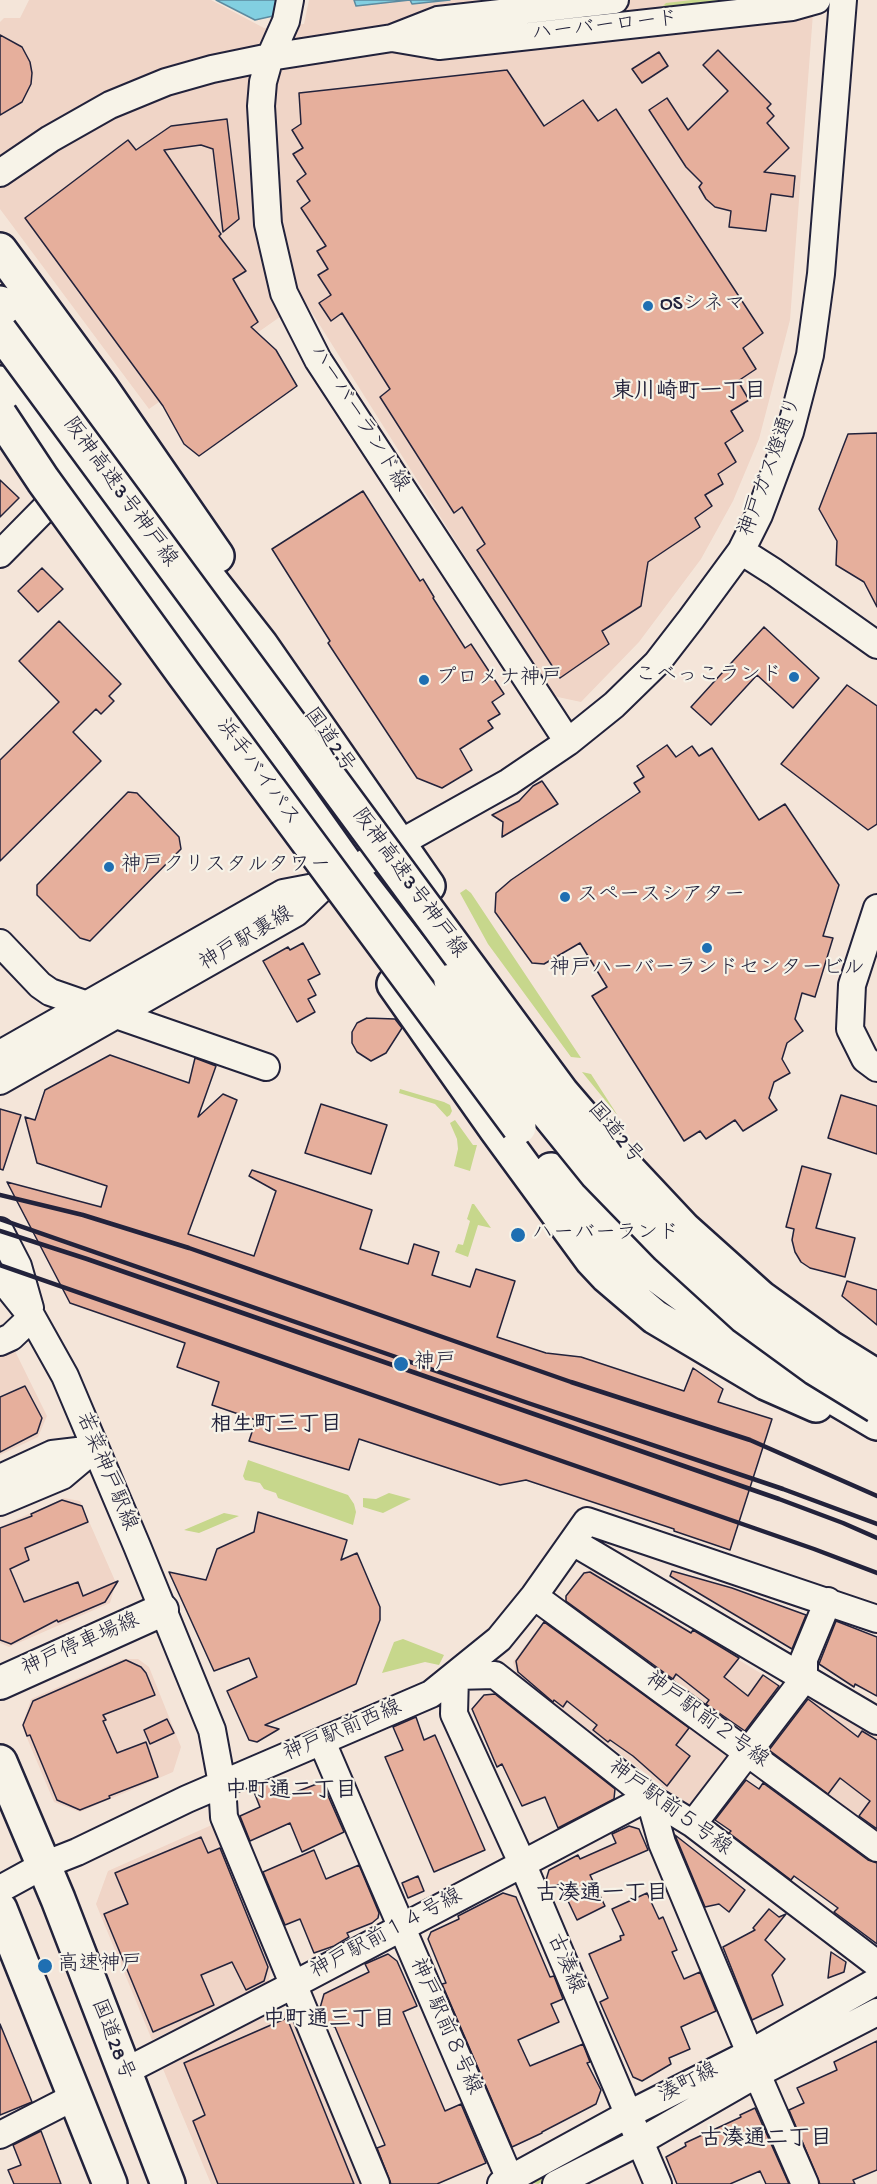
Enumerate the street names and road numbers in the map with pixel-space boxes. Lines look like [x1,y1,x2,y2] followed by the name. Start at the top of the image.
[531,8,679,48] street label: ハーバーロード
[303,341,413,497] street label: ハーバーランド線
[735,394,809,540] street label: 神戸ガス燈通り
[56,413,182,573] street label: 阪神高速3号神戸線
[297,704,359,778] street label: 国道2号
[210,715,304,831] street label: 浜手バイパス
[345,804,471,964] street label: 阪神高速3号神戸線
[196,902,298,978] street label: 神戸駅裏線
[581,1098,647,1170] street label: 国道2号
[69,1409,141,1535] street label: 若菜神戸駅線
[18,1609,144,1683] street label: 神戸停車場線
[639,1668,773,1774] street label: 神戸駅前２号線
[280,1696,406,1768] street label: 神戸駅前西線
[602,1756,736,1862] street label: 神戸駅前５号線
[307,1884,467,1986] street label: 神戸駅前１４号線
[540,1930,588,1998] street label: 古湊線
[403,1955,485,2099] street label: 神戸駅前８号線
[84,1996,138,2084] street label: 国道28号
[655,2058,723,2110] street label: 湊町線

